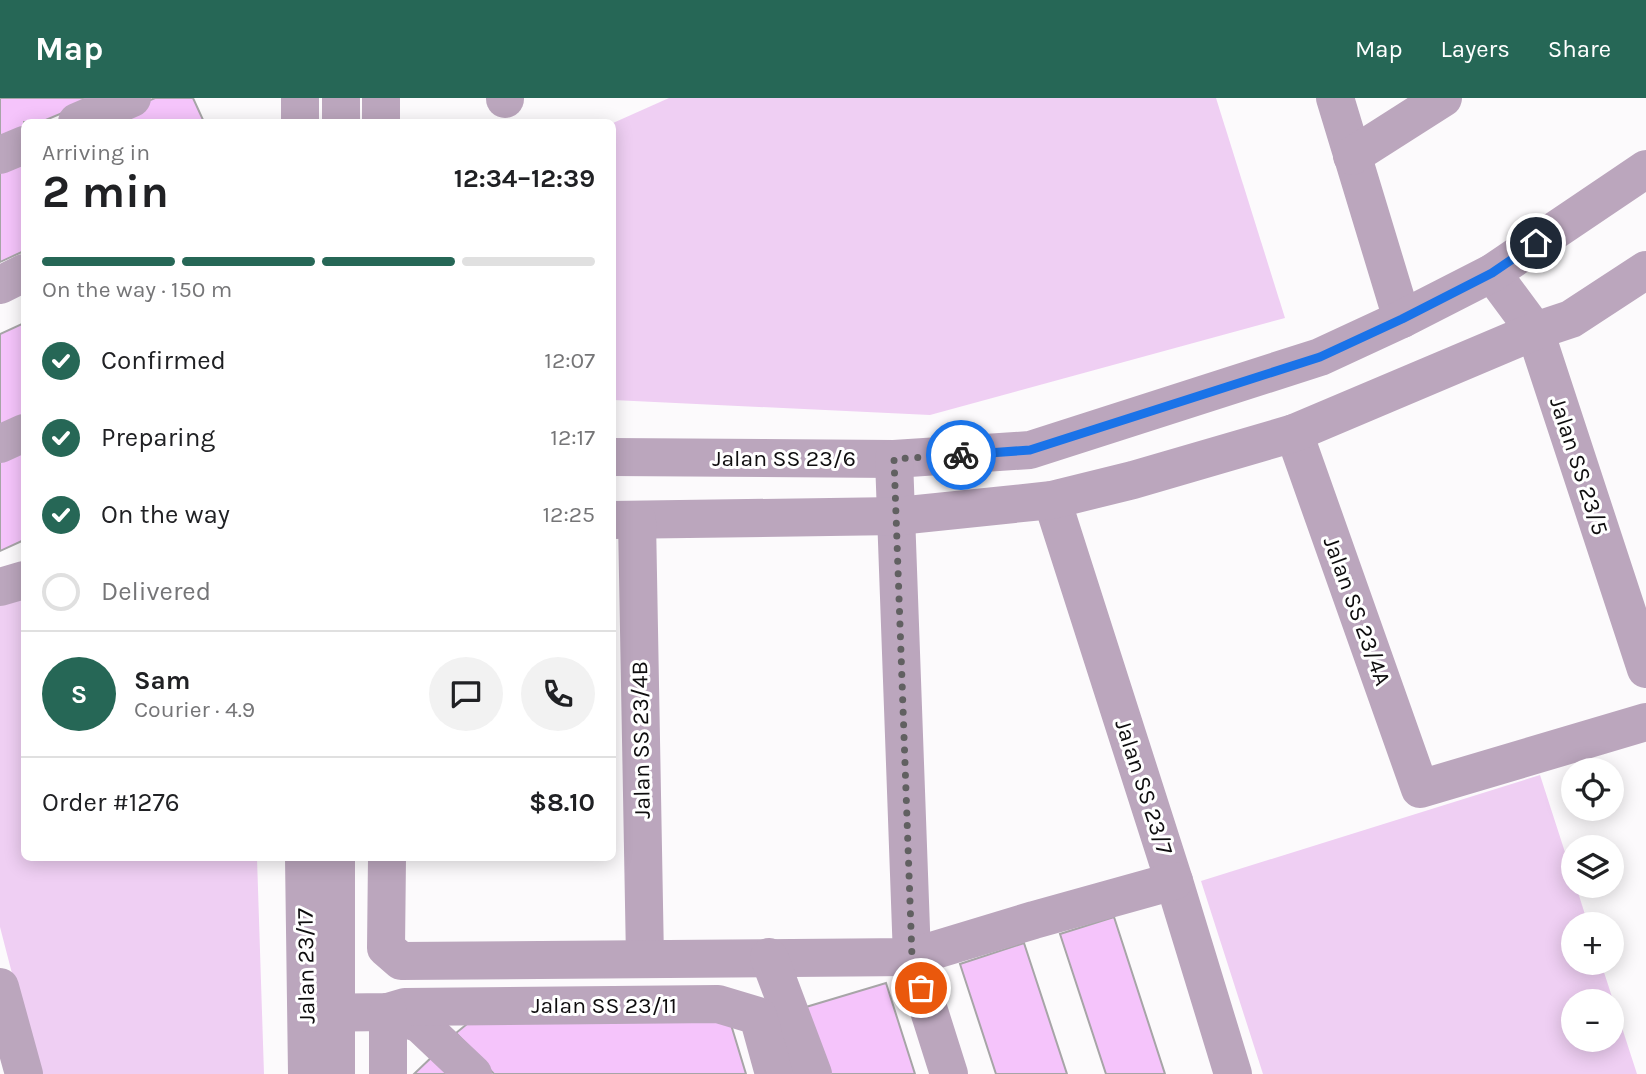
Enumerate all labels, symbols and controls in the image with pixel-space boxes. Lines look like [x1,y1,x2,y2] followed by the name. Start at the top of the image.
[35,30,103,68] text: Map
[1355,35,1403,63] text: Map
[1441,35,1510,63] text: Layers
[1548,35,1611,63] text: Share
[42,139,150,166] text: Arriving in
[454,163,595,194] text: 12:34–12:39
[42,165,169,219] text: 2 min
[1506,213,1566,273] pin
[1517,224,1555,262] icon: home
[42,276,232,303] text: On the way · 150 m
[42,342,80,380] icon: check
[101,345,226,376] text: Confirmed
[544,347,595,374] text: 12:07
[1544,394,1614,538] street label: Jalan SS 23/5
[42,419,80,457] icon: check
[926,420,996,490] courier
[101,422,215,453] text: Preparing
[550,424,595,451] text: 12:17
[942,436,980,474] icon: bike
[712,445,856,472] street label: Jalan SS 23/6
[42,496,80,534] icon: check
[101,499,230,530] text: On the way
[542,501,595,528] text: 12:25
[1318,533,1396,689] street label: Jalan SS 23/4A
[101,576,211,607] text: Delivered
[429,657,503,731] button: chat
[521,657,595,731] button: phone
[626,661,656,819] street label: Jalan SS 23/4B
[134,665,190,696] text: Sam
[71,679,87,710] text: S
[134,696,255,723] text: Courier · 4.9
[1109,716,1179,859] street label: Jalan SS 23/7
[1561,758,1624,1052] map controls
[1561,758,1624,821] button: locate
[42,787,180,818] text: Order #1276
[529,787,595,818] text: $8.10
[1561,835,1624,898] button: layers
[291,908,321,1024] street label: Jalan 23/17
[1561,912,1624,975] button: +
[891,958,951,1018] pin
[902,969,940,1007] icon: bag
[1561,989,1624,1052] button: −
[531,992,677,1019] street label: Jalan SS 23/11

